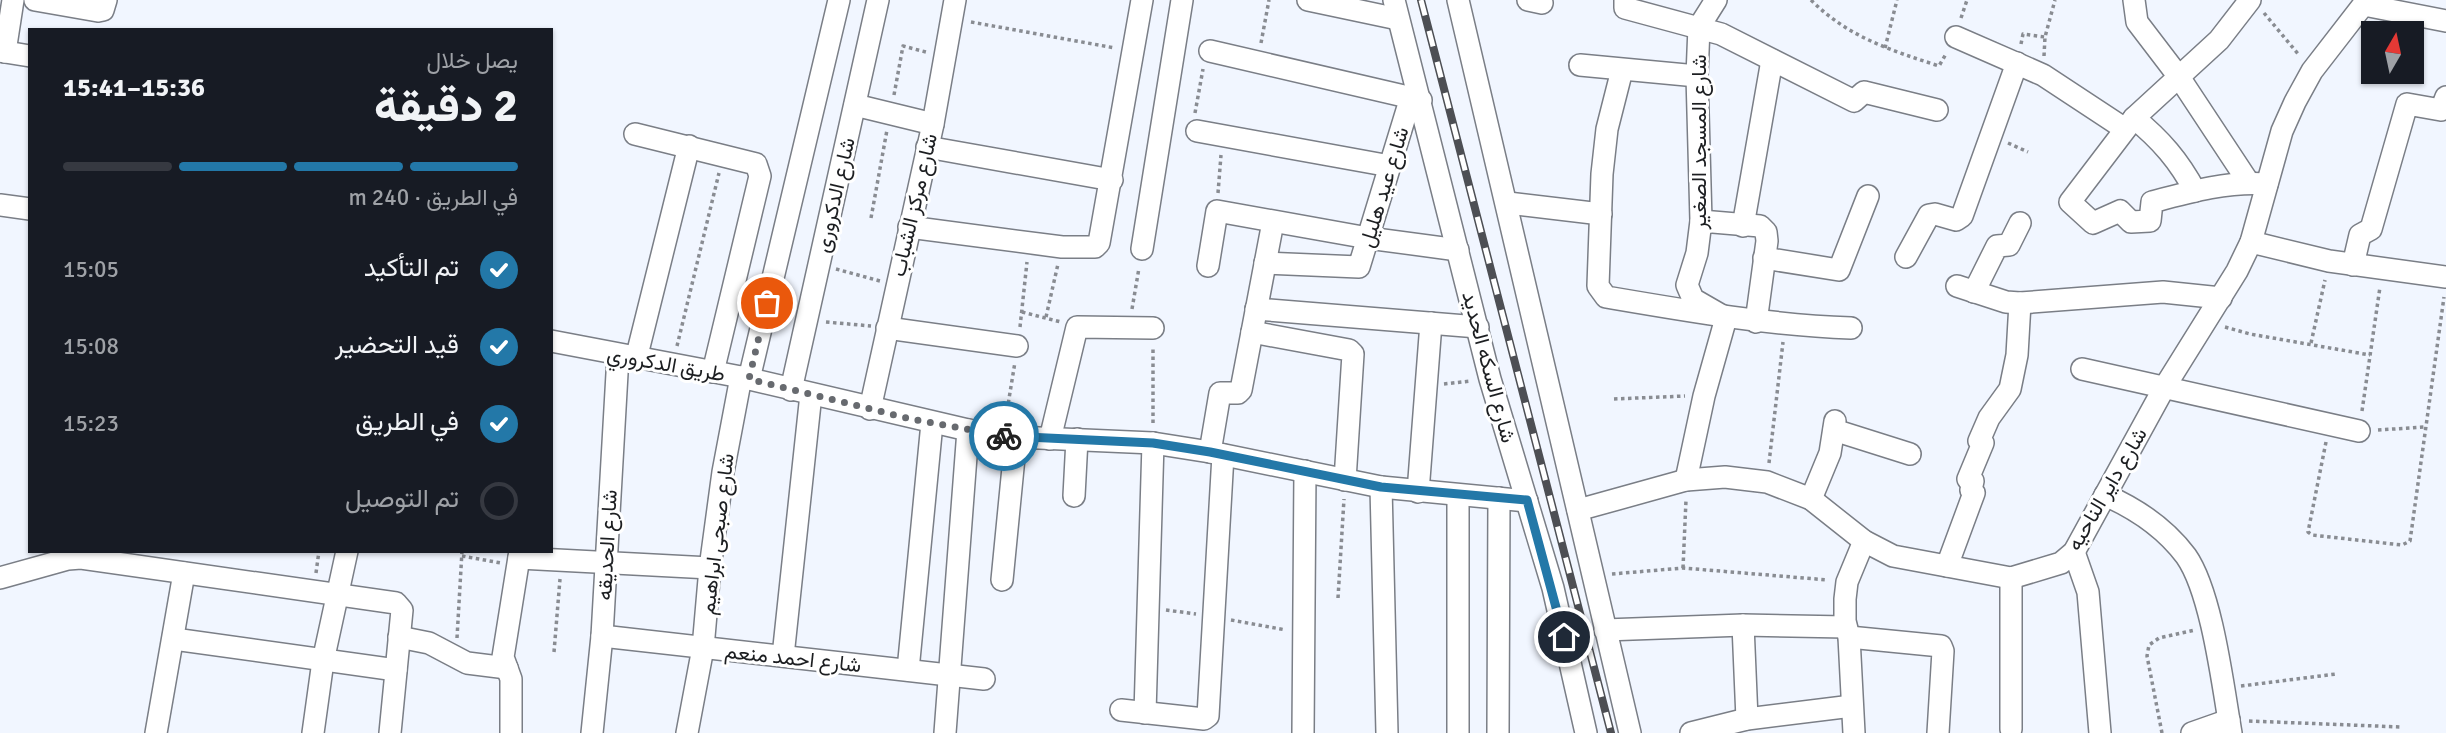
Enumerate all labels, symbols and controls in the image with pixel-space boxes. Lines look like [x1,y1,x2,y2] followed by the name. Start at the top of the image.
[2361,21,2424,84] north arrow
[2361,21,2424,84] map controls
[427,46,518,75] text: يصل خلال
[1686,54,1713,231] street label: شارع المسجد الصغير
[63,72,205,104] text: 15:36–15:41
[374,78,518,134] text: 2 دقيقة
[1353,123,1416,251] street label: شارع عيد هليل
[885,131,944,279] street label: شارع مركز الشباب
[809,135,862,255] street label: شارع الدكرورى
[348,183,518,212] text: في الطريق · 240 m
[480,251,518,289] icon: check
[364,252,459,284] text: تم التأكيد
[63,255,119,284] text: 15:05
[737,273,797,333] pin
[748,284,786,322] icon: bag
[1455,288,1522,446] street label: شارع السكه الحديد
[480,328,518,366] icon: check
[335,329,459,361] text: قيد التحضير
[63,332,119,361] text: 15:08
[604,341,727,391] street label: طريق الدكروري
[969,401,1039,471] courier
[480,405,518,443] icon: check
[355,406,459,438] text: في الطريق
[63,409,119,438] text: 15:23
[985,417,1023,455] icon: bike
[2061,423,2154,556] street label: شارع داير الناحيه
[694,452,741,616] street label: شارع صبحى ابراهيم
[345,483,459,515] text: تم التوصيل
[591,489,624,601] street label: شارع الحديقه
[1534,607,1594,667] pin
[1545,618,1583,656] icon: home
[723,638,863,679] street label: شارع احمد منعم

